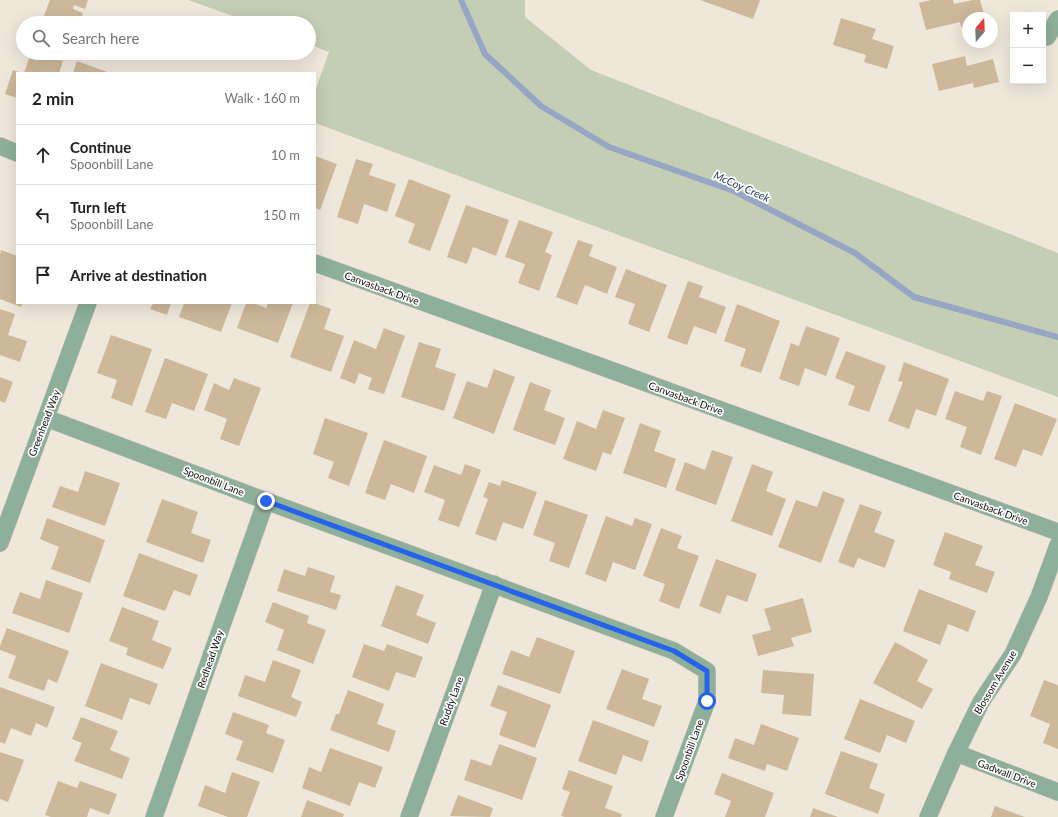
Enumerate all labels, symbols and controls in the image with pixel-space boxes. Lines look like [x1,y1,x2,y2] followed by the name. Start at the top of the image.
[962,12,998,48] north arrow
[1010,12,1046,84] map controls
[1010,12,1046,48] button: +
[16,16,316,60] search box
[30,27,52,49] icon: search
[62,29,139,47] text: Search here
[1010,48,1046,84] button: −
[32,88,74,109] text: 2 min
[224,90,300,106] text: Walk · 160 m
[70,138,131,156] text: Continue
[32,144,54,166] icon: ahead
[271,147,300,163] text: 10 m
[70,156,153,172] text: Spoonbill Lane
[712,168,773,204] water label: McCoy Creek
[70,198,126,216] text: Turn left
[32,204,54,226] icon: left
[263,207,300,223] text: 150 m
[70,216,153,232] text: Spoonbill Lane
[32,264,54,286] icon: arrive
[70,266,207,284] text: Arrive at destination
[343,269,421,307] street label: Canvasback Drive
[647,379,725,417] street label: Canvasback Drive
[26,387,63,458] street label: Greenhead Way
[182,464,246,498] street label: Spoonbill Lane
[952,489,1030,527] street label: Canvasback Drive
[257,492,275,510] route end
[194,628,226,690] street label: Redhead Way
[971,648,1019,716] street label: Blossom Avenue
[437,675,465,727] street label: Ruddy Lane
[698,692,716,710] route start
[672,718,706,782] street label: Spoonbill Lane
[976,756,1038,790] street label: Gadwall Drive

